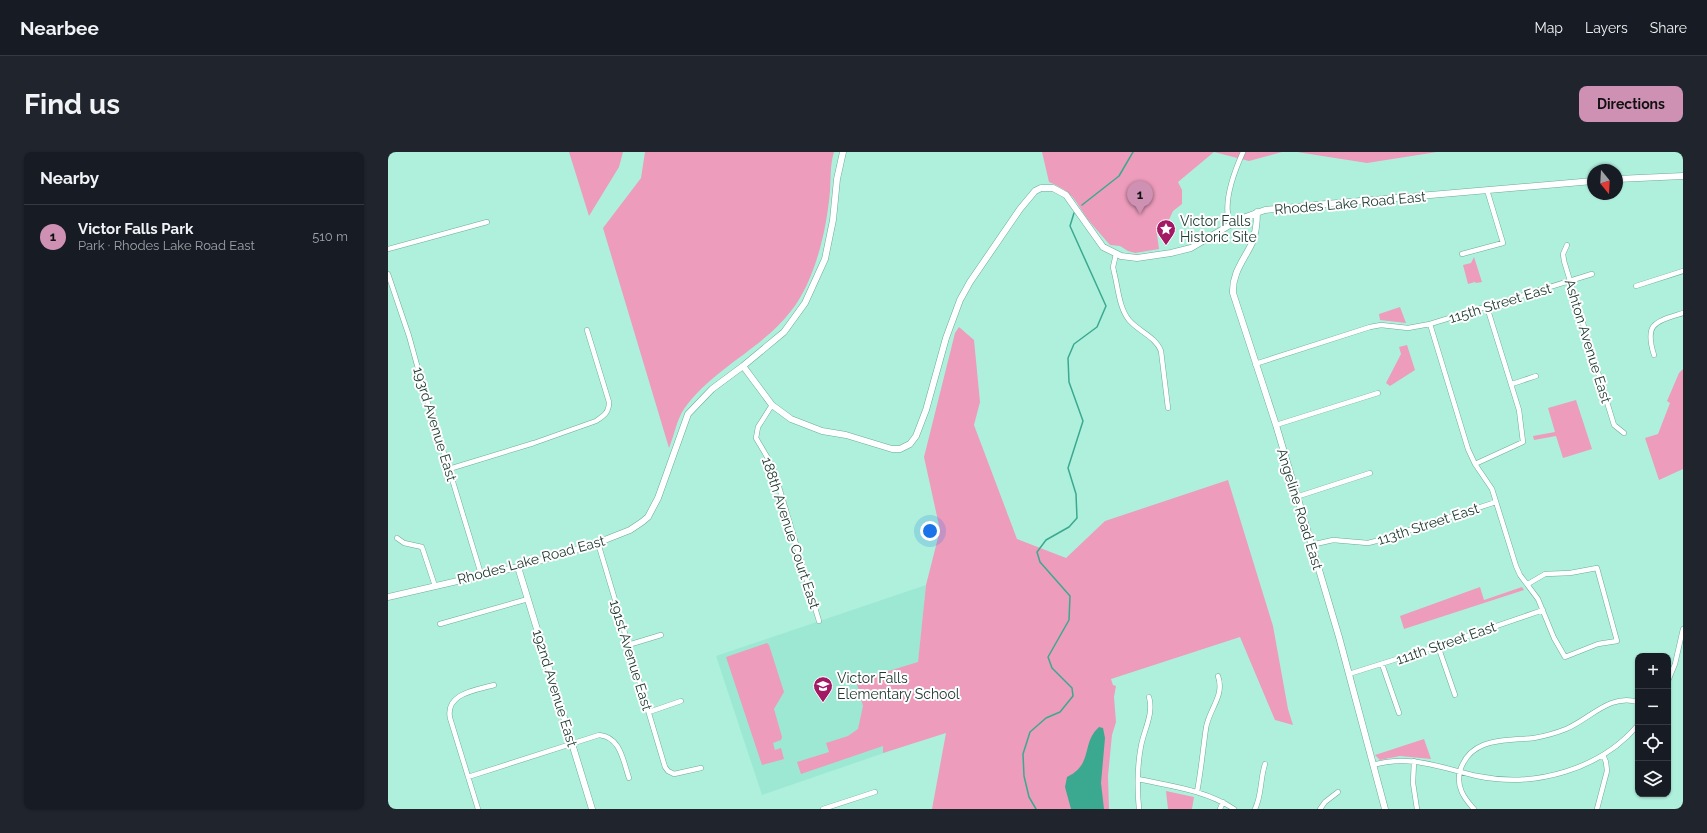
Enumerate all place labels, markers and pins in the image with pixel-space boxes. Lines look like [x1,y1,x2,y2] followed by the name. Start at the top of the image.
[1127,181,1153,214] pin: 1
[1180,213,1257,245] place label: Victor Falls Historic Site
[1155,218,1177,246] place icon: Victor Falls Historic Site
[837,670,960,702] place label: Victor Falls Elementary School
[812,675,834,703] school or university icon: Victor Falls Elementary School

